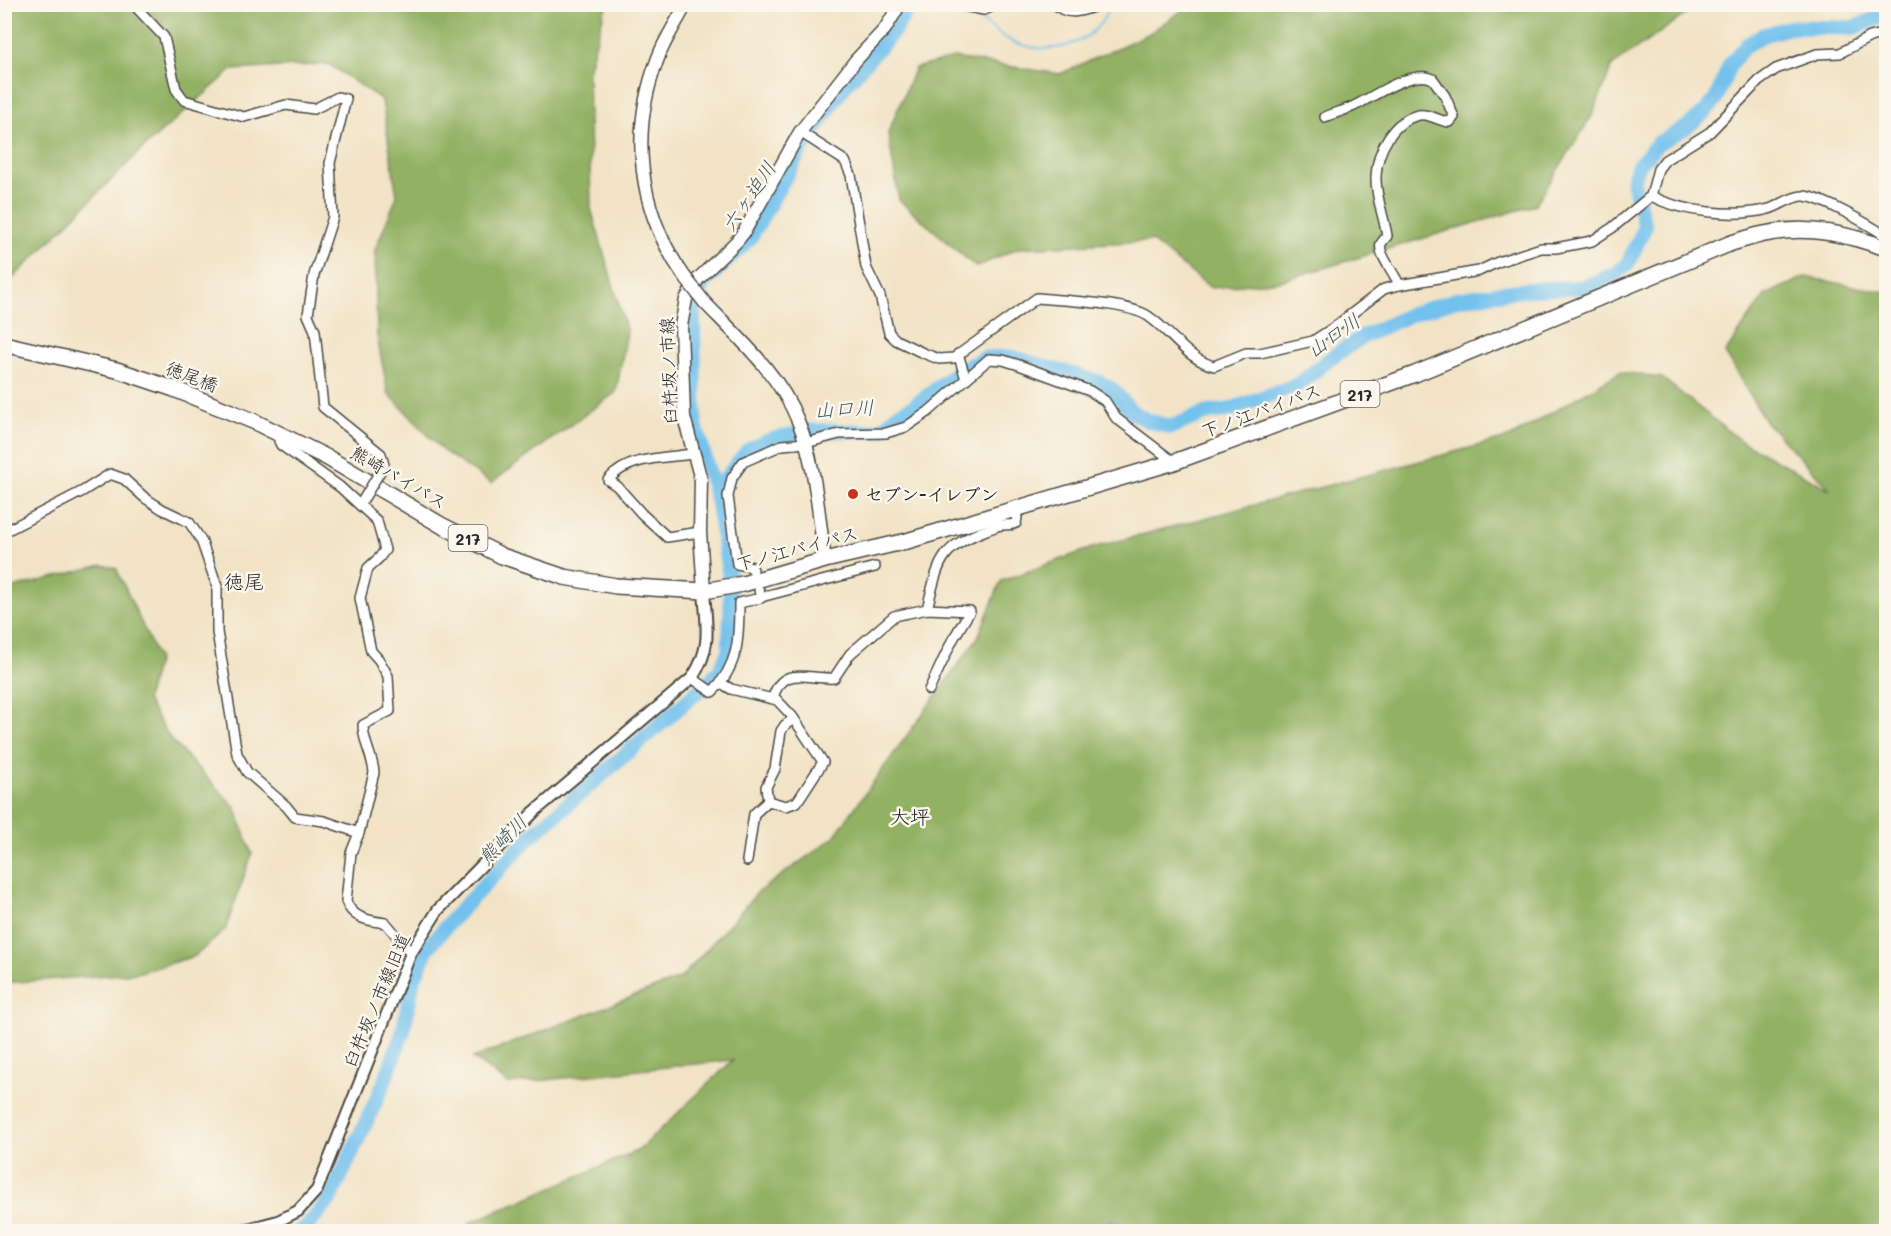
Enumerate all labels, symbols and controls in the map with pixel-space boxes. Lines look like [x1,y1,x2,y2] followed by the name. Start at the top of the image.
[715,156,781,236] water label: 六ヶ迫川
[1301,307,1365,363] water label: 山口川
[654,317,682,425] street label: 臼杵坂ノ市線
[162,355,222,397] street label: 徳尾橋
[1198,377,1324,443] street label: 下ノ江バイパス
[1340,381,1380,407] road number: 217
[813,393,875,423] water label: 山口川
[346,440,452,514] street label: 熊崎バイパス
[865,482,999,506] place label: セブン-イレブン
[846,487,860,501] marker: セブン-イレブン
[733,520,861,576] street label: 下ノ江バイパス
[448,525,488,551] road number: 217
[224,568,264,594] district label: 徳尾
[890,803,930,829] district label: 大坪
[472,808,532,870] water label: 熊崎川
[337,929,415,1071] street label: 臼杵坂ノ市線旧道

